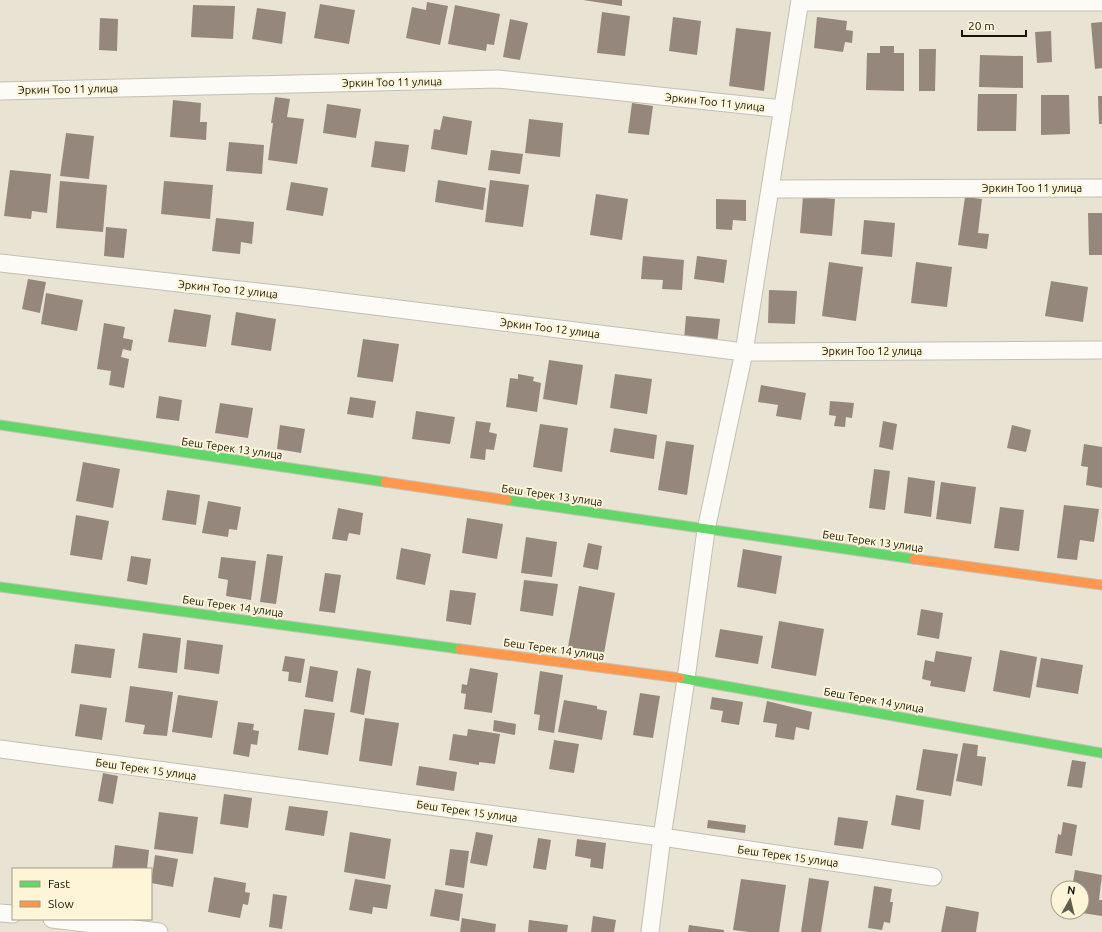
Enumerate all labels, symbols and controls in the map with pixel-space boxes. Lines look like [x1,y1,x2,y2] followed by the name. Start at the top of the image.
[962,12,1026,38] scale bar
[968,19,995,32] text: 20 m
[342,75,442,89] street label: Эркин Тоо 11 улица
[18,82,118,96] street label: Эркин Тоо 11 улица
[664,91,766,113] street label: Эркин Тоо 11 улица
[982,182,1082,194] street label: Эркин Тоо 11 улица
[177,278,279,300] street label: Эркин Тоо 12 улица
[499,316,601,340] street label: Эркин Тоо 12 улица
[822,345,922,357] street label: Эркин Тоо 12 улица
[181,435,283,461] street label: Беш Терек 13 улица
[501,482,603,508] street label: Беш Терек 13 улица
[822,528,924,554] street label: Беш Терек 13 улица
[182,593,284,619] street label: Беш Терек 14 улица
[503,636,605,662] street label: Беш Терек 14 улица
[823,685,925,715] street label: Беш Терек 14 улица
[95,756,197,782] street label: Беш Терек 15 улица
[416,798,518,824] street label: Беш Терек 15 улица
[737,843,839,869] street label: Беш Терек 15 улица
[12,868,152,920] legend
[48,877,70,890] text: Fast
[1050,880,1090,920] north arrow
[1066,884,1076,897] text: N
[48,897,74,910] text: Slow

